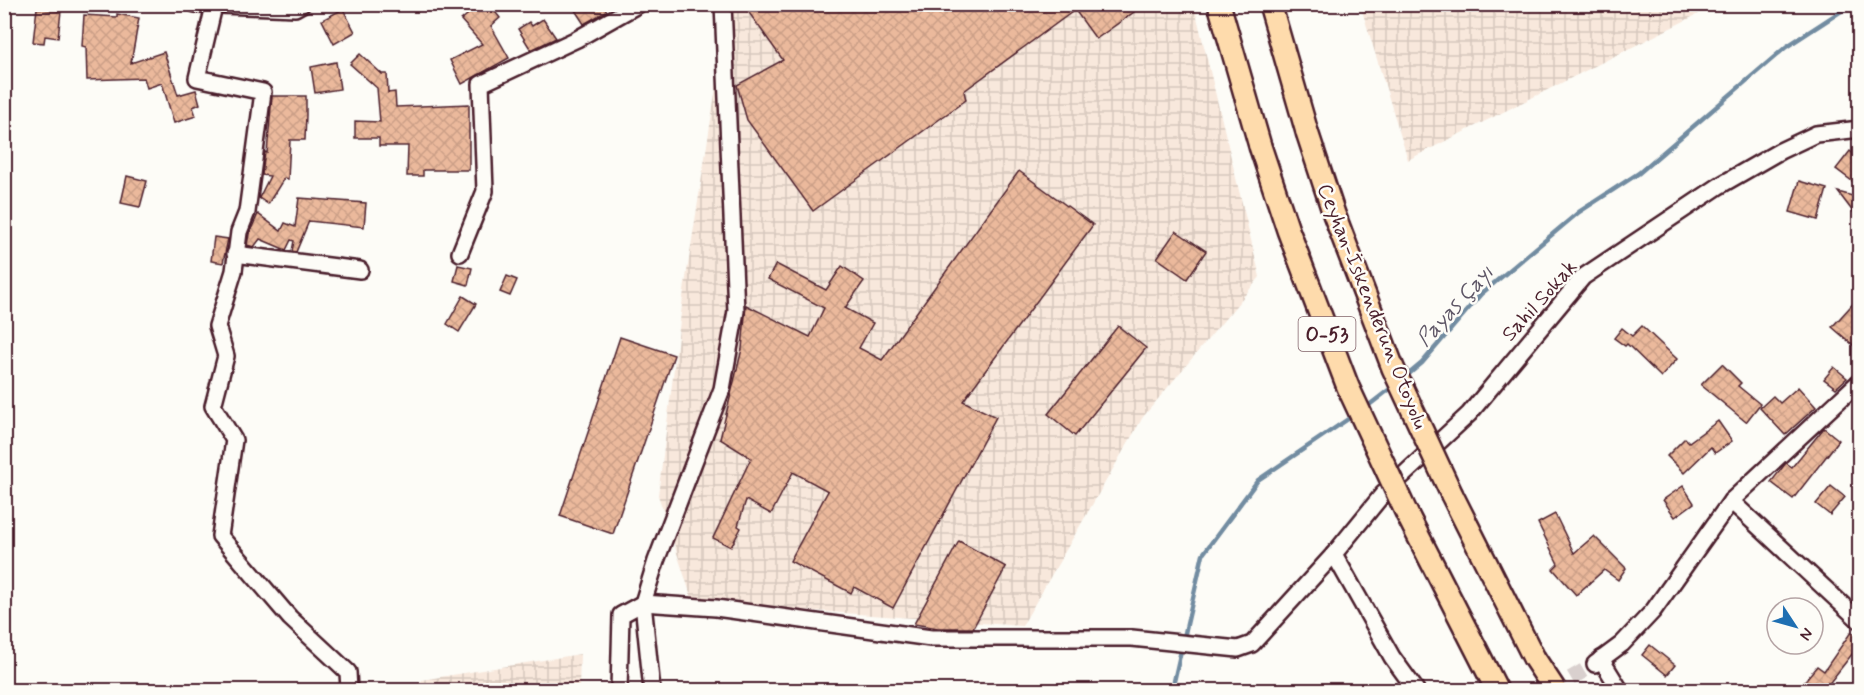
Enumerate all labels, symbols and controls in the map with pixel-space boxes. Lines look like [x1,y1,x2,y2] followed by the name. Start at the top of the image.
[1310,179,1434,433] street label: Ceyhan-İskenderun Otoyolu
[1496,254,1584,348] street label: Sahil Sokak
[1411,260,1500,353] water label: Payas Çayı
[1298,317,1356,351] road number: O-53
[1765,596,1825,656] north arrow
[1794,623,1818,644] text: N

